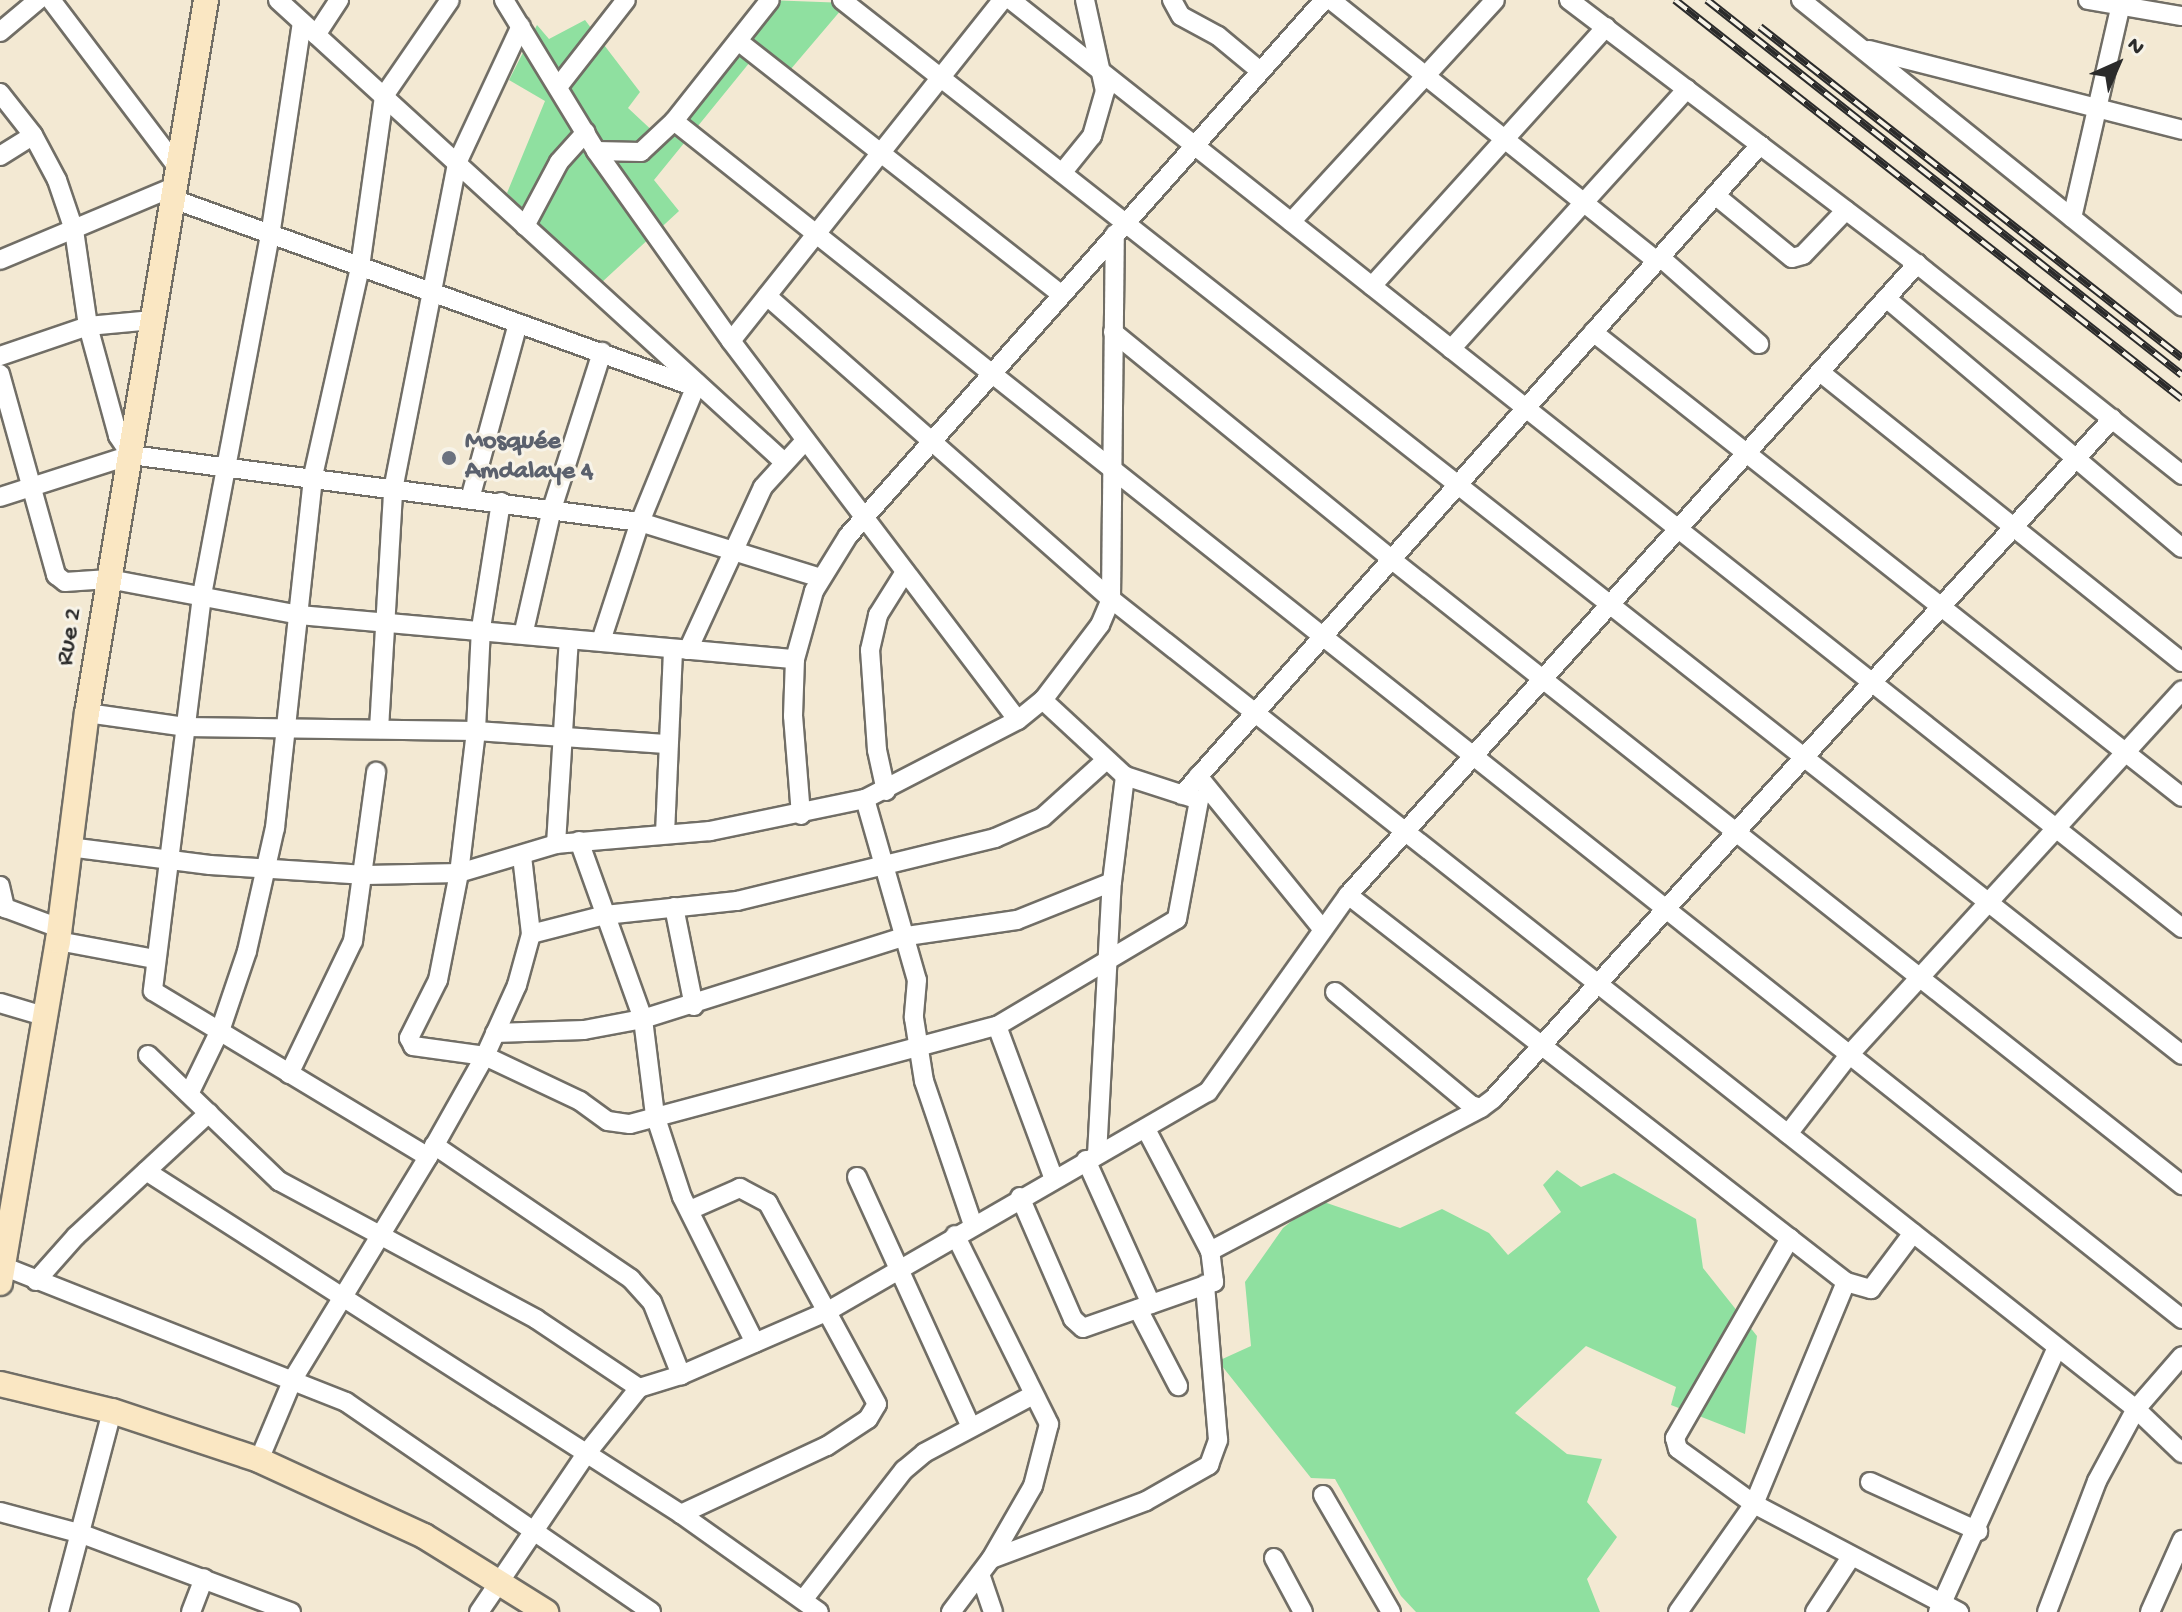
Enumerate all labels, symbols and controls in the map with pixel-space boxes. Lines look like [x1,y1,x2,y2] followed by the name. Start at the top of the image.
[2078,24,2158,104] north arrow
[2121,33,2149,61] text: N
[465,427,593,488] place label: Mosquée Amdalaye 4
[440,449,458,467] marker: Mosquée Amdalaye 4
[51,606,91,668] street label: Rue 2

